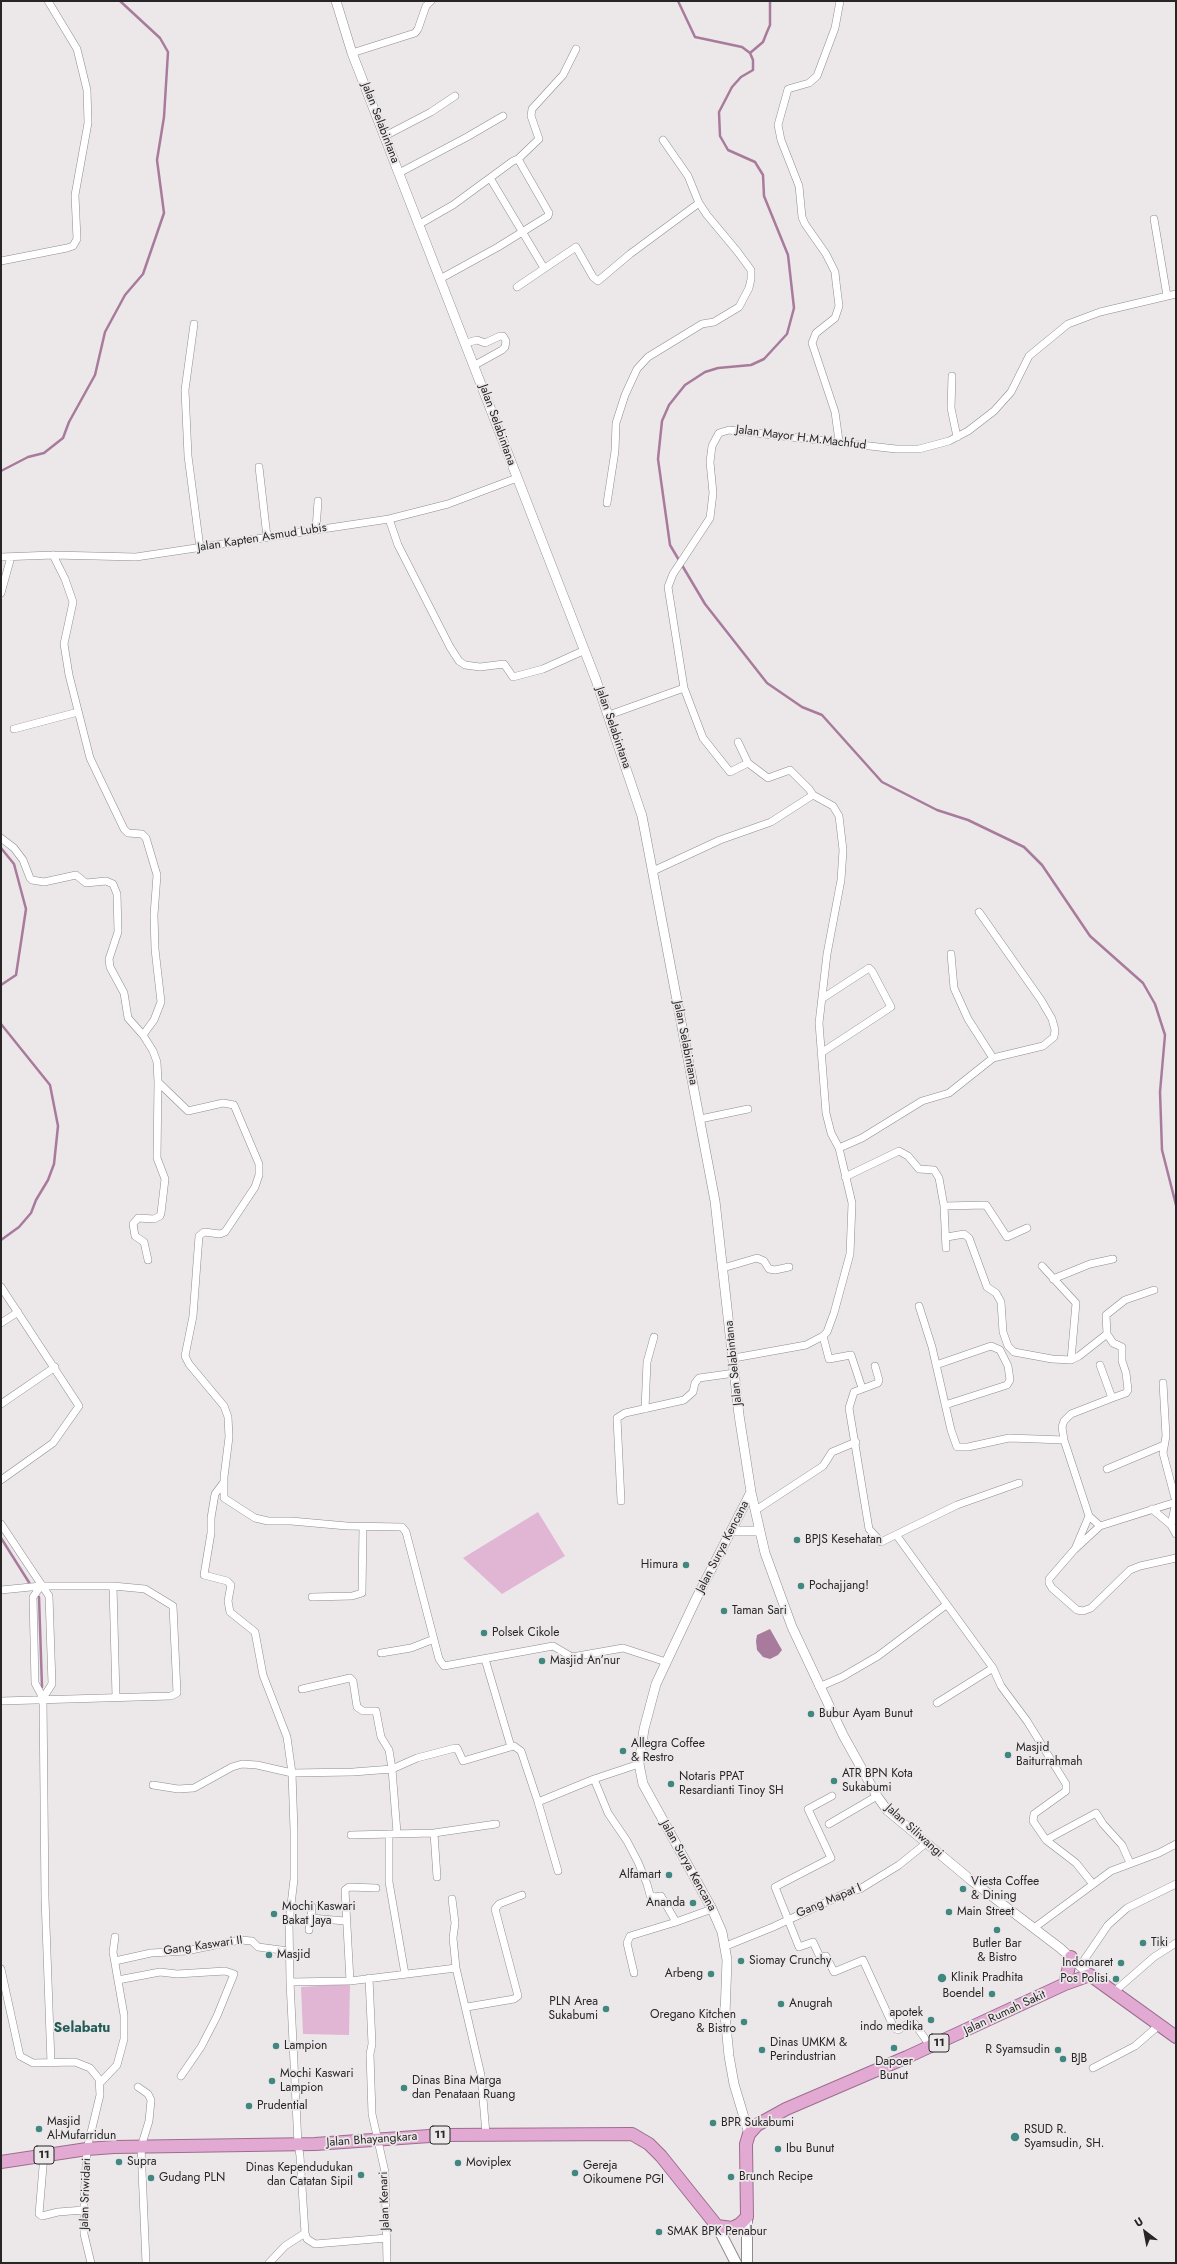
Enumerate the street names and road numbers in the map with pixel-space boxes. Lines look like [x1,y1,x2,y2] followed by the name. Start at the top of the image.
[358,81,402,165] street label: Jalan Selabintana
[476,382,518,468] street label: Jalan Selabintana
[735,423,867,453] street label: Jalan Mayor H.M.Machfud
[196,521,328,555] street label: Jalan Kapten Asmud Lubis
[592,685,634,771] street label: Jalan Selabintana
[670,1000,700,1086] street label: Jalan Selabintana
[722,1320,746,1406] street label: Jalan Selabintana
[694,1498,752,1596] street label: Jalan Surya Kencana
[882,1801,946,1861] street label: Jalan Siliwangi
[657,1818,719,1914] street label: Jalan Surya Kencana
[794,1881,864,1921] street label: Gang Mapat I
[162,1933,244,1959] street label: Gang Kaswari II
[962,1988,1048,2038] street label: Jalan Rumah Sakit
[929,2034,949,2052] road number: 11
[430,2126,450,2144] road number: 11
[326,2130,418,2150] street label: Jalan Bhayangkara
[34,2146,54,2164] road number: 11
[78,2158,94,2230] street label: Jalan Sriwidari
[377,2171,393,2231] street label: Jalan Kenari

